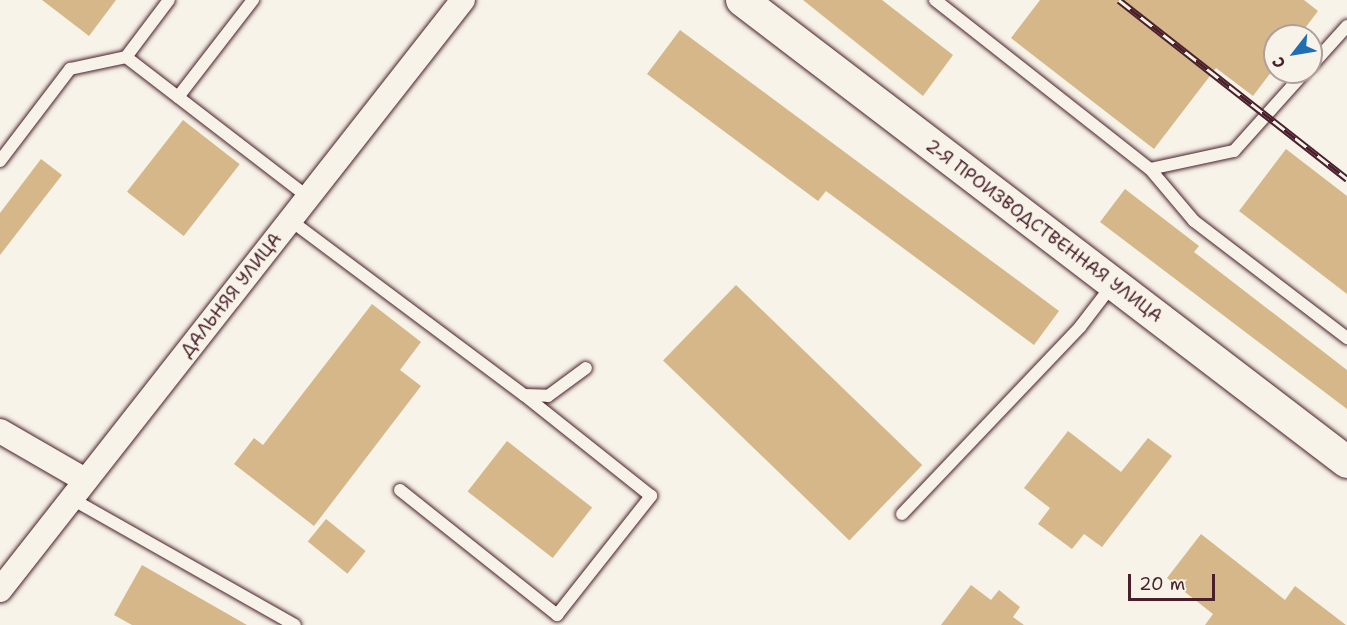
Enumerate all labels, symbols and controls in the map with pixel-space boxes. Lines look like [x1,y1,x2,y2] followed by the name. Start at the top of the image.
[1263,24,1323,84] north arrow
[1267,53,1290,72] text: С
[921,135,1167,327] street label: 2-Я ПРОИЗВОДСТВЕННАЯ УЛИЦА
[176,228,286,362] street label: ДАЛЬНЯЯ УЛИЦА
[1131,562,1218,600] scale bar
[1139,572,1185,596] text: 20 m

